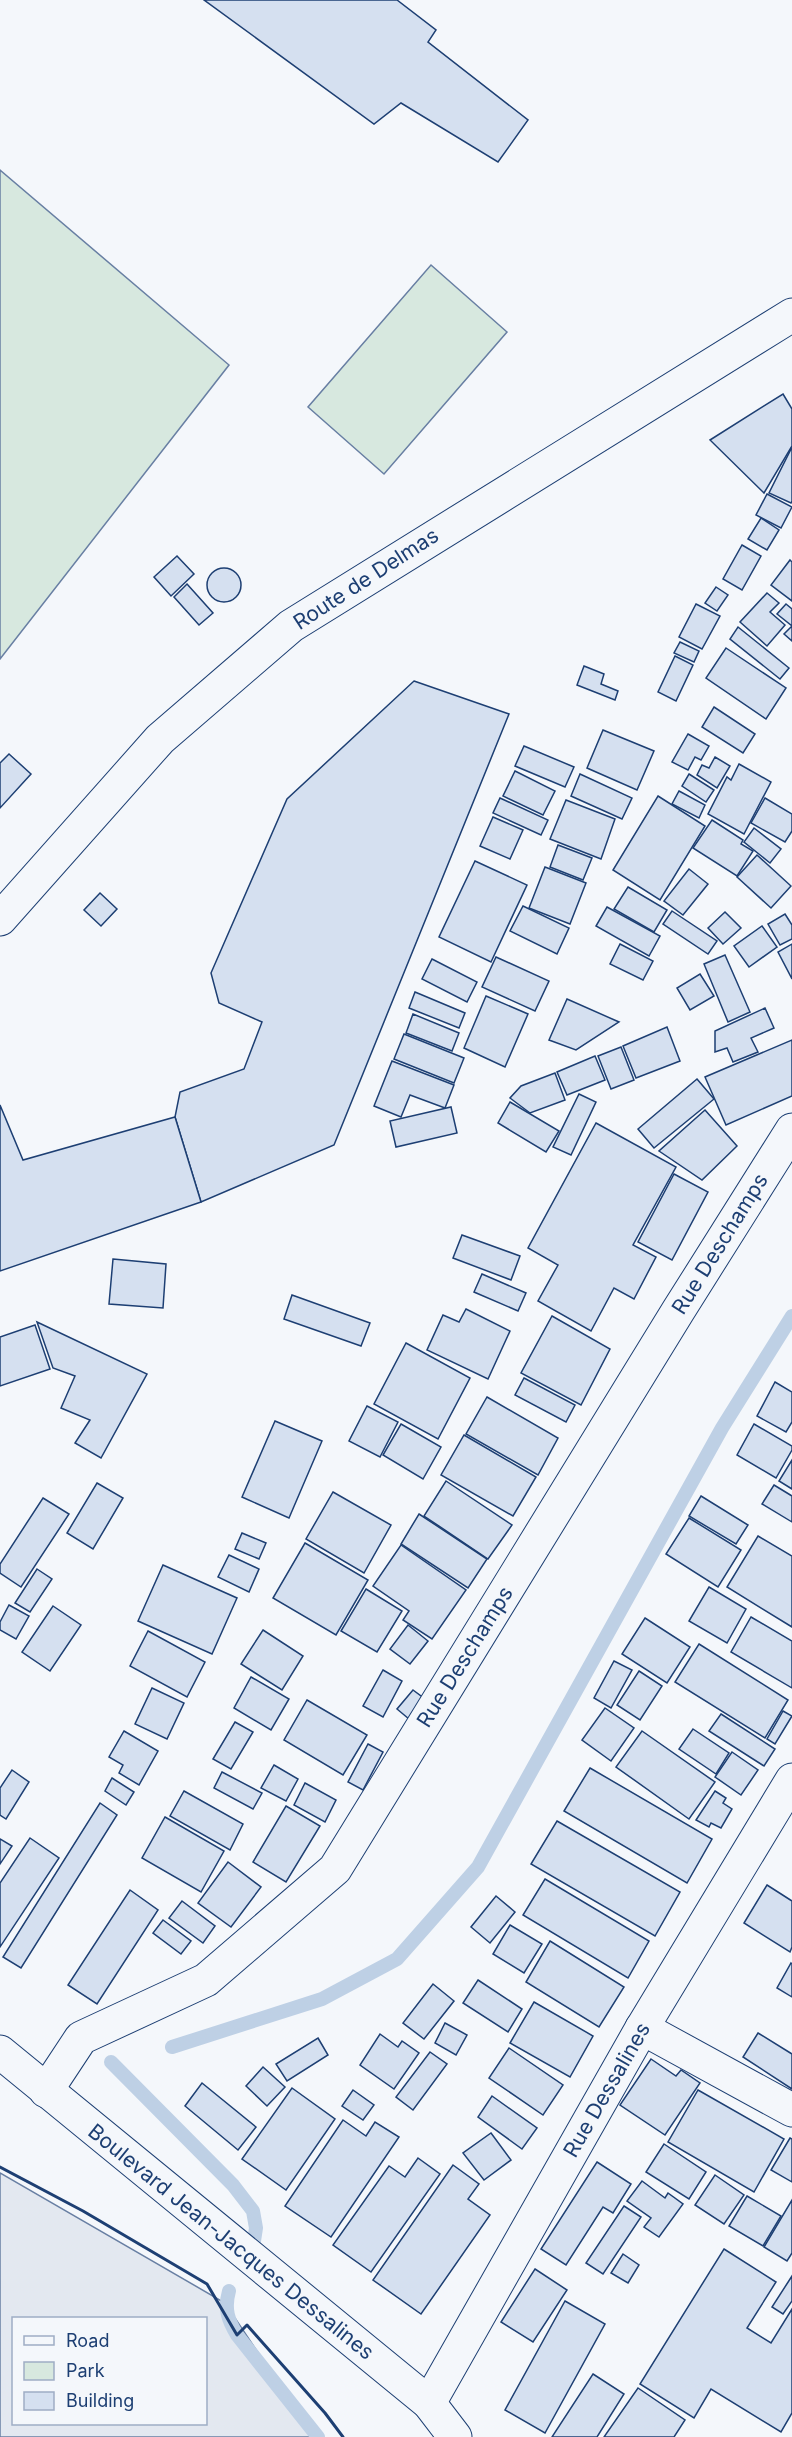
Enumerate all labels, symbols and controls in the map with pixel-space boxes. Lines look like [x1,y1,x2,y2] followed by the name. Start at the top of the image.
[289,522,443,635] street label: Route de Delmas
[666,1169,773,1319] street label: Rue Deschamps
[411,1582,518,1732] street label: Rue Deschamps
[558,2018,655,2162] street label: Rue Dessalines
[83,2119,379,2365] street label: Boulevard Jean-Jacques Dessalines
[12,2317,207,2425] legend
[66,2330,109,2351] text: Road
[66,2360,105,2381] text: Park
[66,2390,134,2411] text: Building

